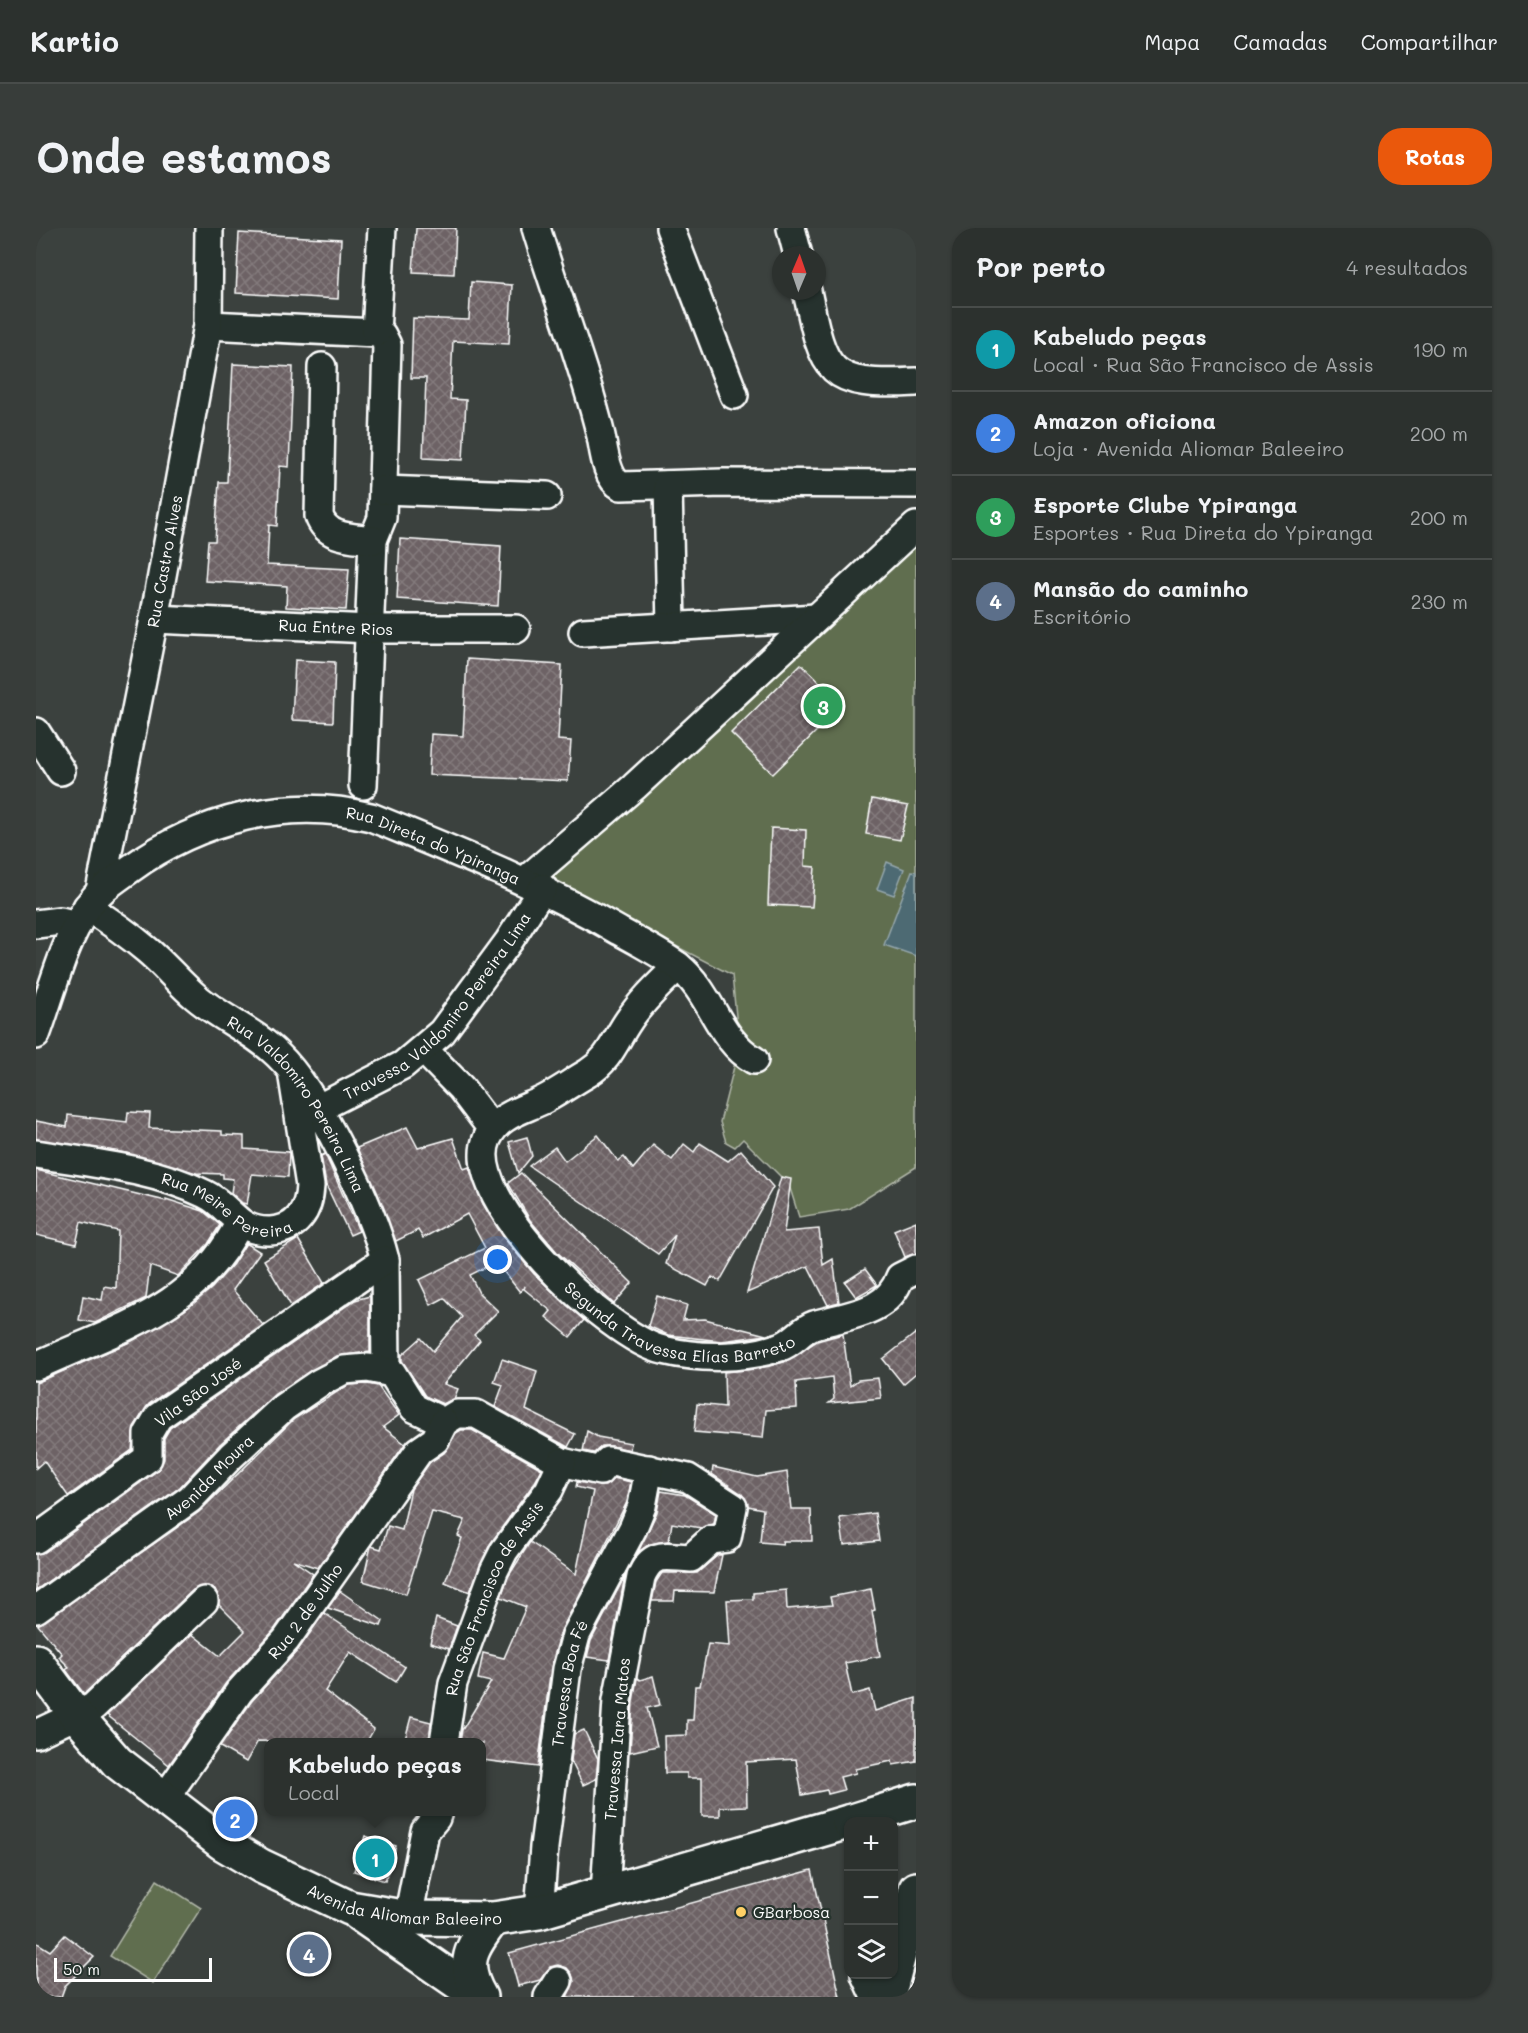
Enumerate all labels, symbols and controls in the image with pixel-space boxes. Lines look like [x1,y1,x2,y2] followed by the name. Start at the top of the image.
[30,23,119,59] text: Kartio
[1144,28,1200,55] text: Mapa
[1233,28,1328,55] text: Camadas
[1361,28,1498,55] text: Compartilhar
[1378,128,1492,185] button: Rotas
[36,129,332,184] text: Onde estamos
[772,246,826,300] north arrow
[976,250,1105,284] text: Por perto
[1346,254,1468,280] text: 4 resultados
[1033,322,1207,351] text: Kabeludo peças
[991,336,1000,362] text: 1
[1413,336,1468,362] text: 190 m
[1033,351,1374,377] text: Local · Rua São Francisco de Assis
[1033,406,1216,435] text: Amazon oficiona
[990,420,1001,446] text: 2
[1410,420,1468,446] text: 200 m
[1033,435,1344,461] text: Loja · Avenida Aliomar Baleeiro
[1033,490,1297,519] text: Esporte Clube Ypiranga
[142,493,187,629] street label: Rua Castro Alves
[990,504,1002,530] text: 3
[1410,504,1468,530] text: 200 m
[1033,519,1374,545] text: Esportes · Rua Direta do Ypiranga
[1033,574,1248,603] text: Mansão do caminho
[989,588,1002,614] text: 4
[1410,588,1468,614] text: 230 m
[1033,603,1131,629] text: Escritório
[278,614,393,639] street label: Rua Entre Rios
[804,684,842,728] pin: 3
[344,801,524,889] street label: Rua Direta do Ypiranga
[340,908,535,1104] street label: Travessa Valdomiro Pereira Lima
[224,1010,370,1195] street label: Rua Valdomiro Pereira Lima
[159,1167,296,1241] street label: Rua Meire Pereira
[483,1245,512,1274] your location
[560,1277,799,1366] street label: Segunda Travessa Elías Barreto
[150,1352,245,1431] street label: Vila São José
[160,1429,258,1524] street label: Avenida Moura
[440,1496,548,1697] street label: Rua São Francisco de Assis
[263,1559,347,1663] street label: Rua 2 de Julho
[546,1616,592,1748] street label: Travessa Boa Fé
[599,1657,634,1821] street label: Travessa Iara Matos
[264,1738,486,1816] popup
[288,1750,462,1779] text: Kabeludo peças
[288,1779,340,1805] text: Local
[216,1796,254,1842] pin: 2
[844,1817,898,1979] map controls
[844,1817,898,1871] button: +
[356,1836,394,1880] pin: 1
[844,1871,898,1925] button: −
[304,1878,503,1929] street label: Avenida Aliomar Baleeiro
[753,1901,830,1922] place label: GBarbosa
[734,1905,748,1919] marker: GBarbosa
[844,1925,898,1979] button: layers
[290,1932,328,1976] pin: 4
[54,1955,212,1982] scale bar
[63,1958,100,1979] text: 50 m

